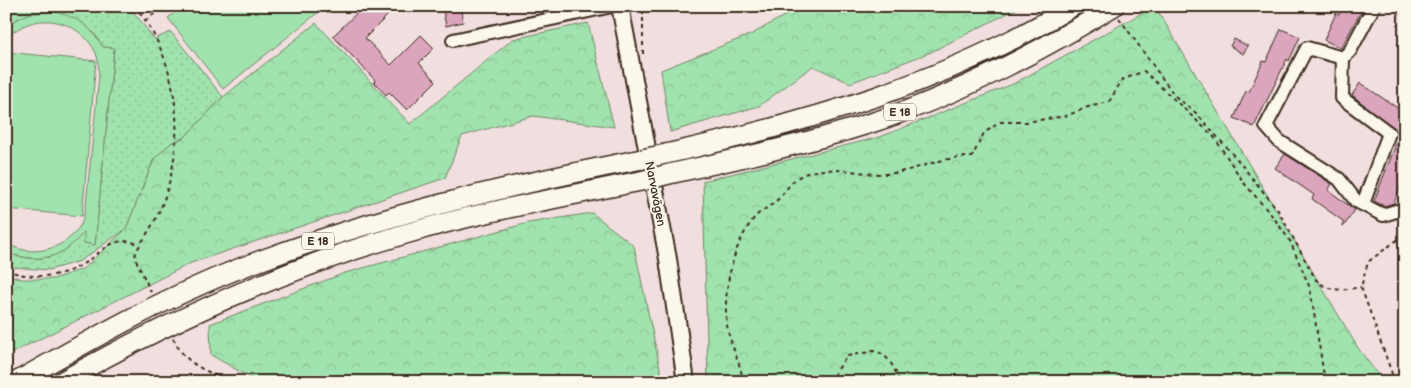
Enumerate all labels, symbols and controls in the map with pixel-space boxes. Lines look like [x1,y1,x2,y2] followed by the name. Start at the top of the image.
[884,104,916,120] road number: E 18
[641,160,669,228] street label: Narvavägen
[302,232,334,250] road number: E 18

